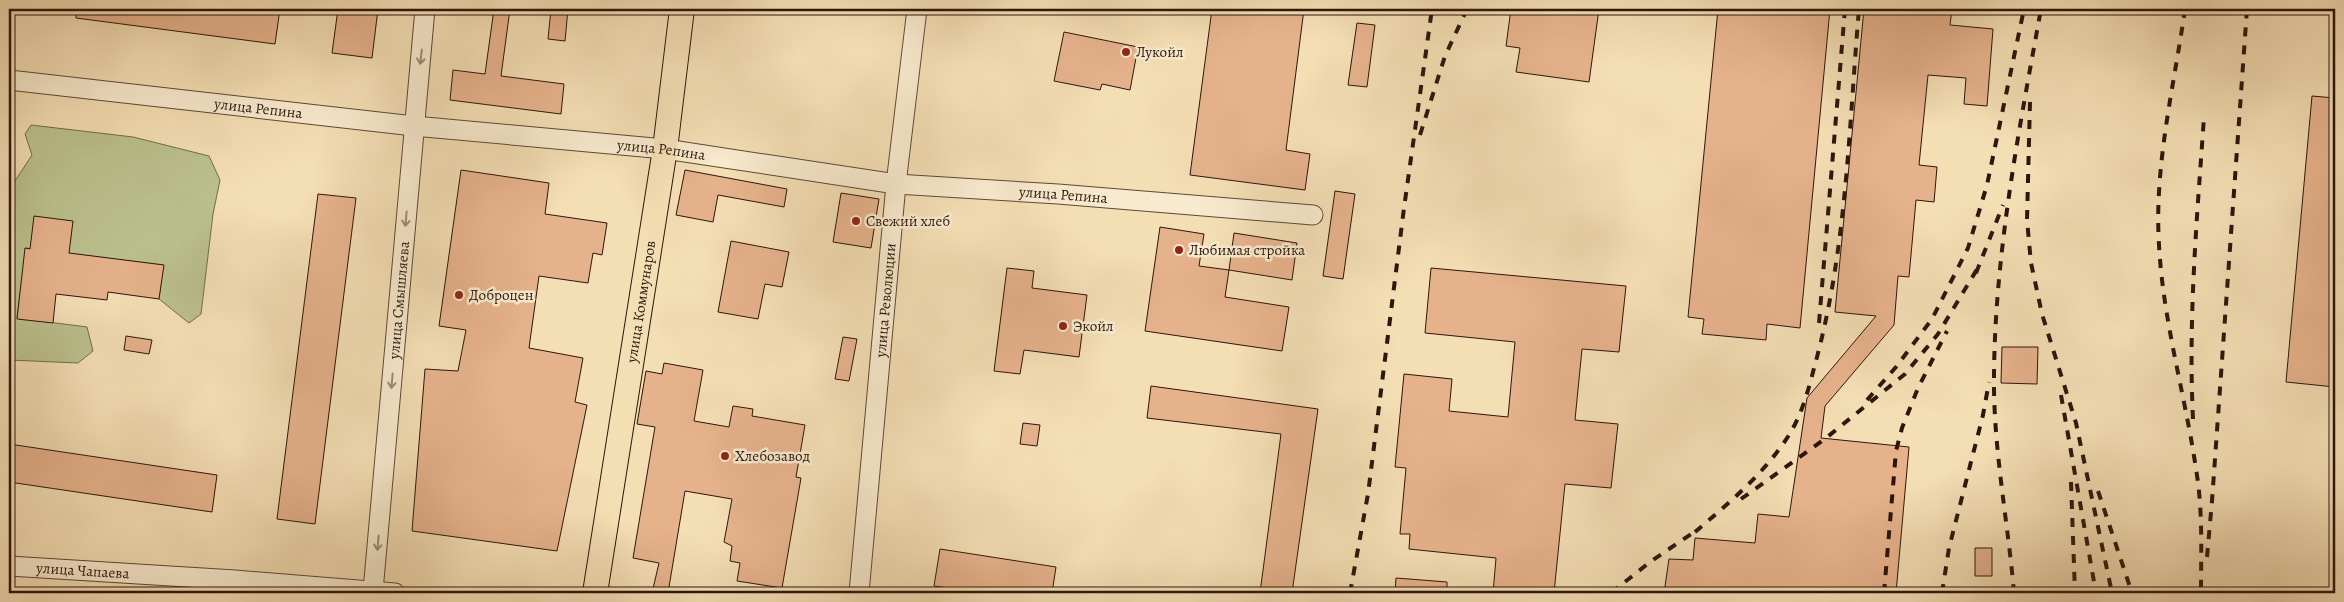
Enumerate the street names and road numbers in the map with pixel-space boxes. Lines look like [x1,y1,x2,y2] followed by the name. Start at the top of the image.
[212,93,304,123] street label: улица Репина
[615,135,707,165] street label: улица Репина
[1017,182,1108,208] street label: улица Репина
[621,239,660,365] street label: улица Коммунаров
[384,240,414,361] street label: улица Смышляева
[870,242,901,359] street label: улица Революции
[35,558,130,583] street label: улица Чапаева

